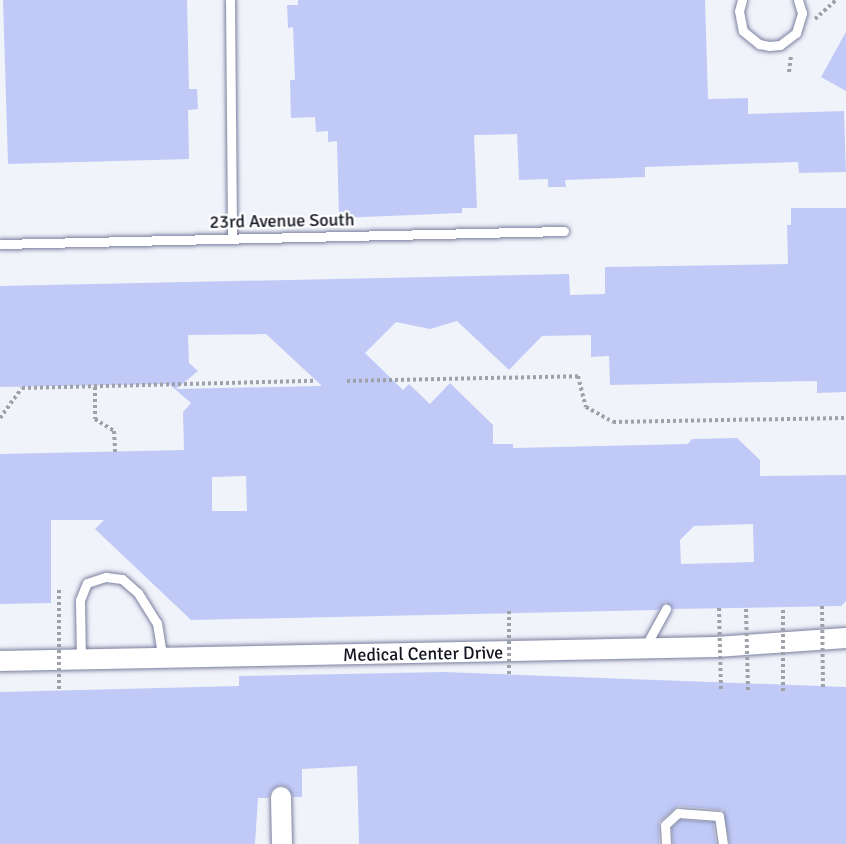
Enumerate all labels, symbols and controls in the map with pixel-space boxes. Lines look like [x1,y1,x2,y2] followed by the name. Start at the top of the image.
[209,209,355,233] street label: 23rd Avenue South
[343,642,503,666] street label: Medical Center Drive

